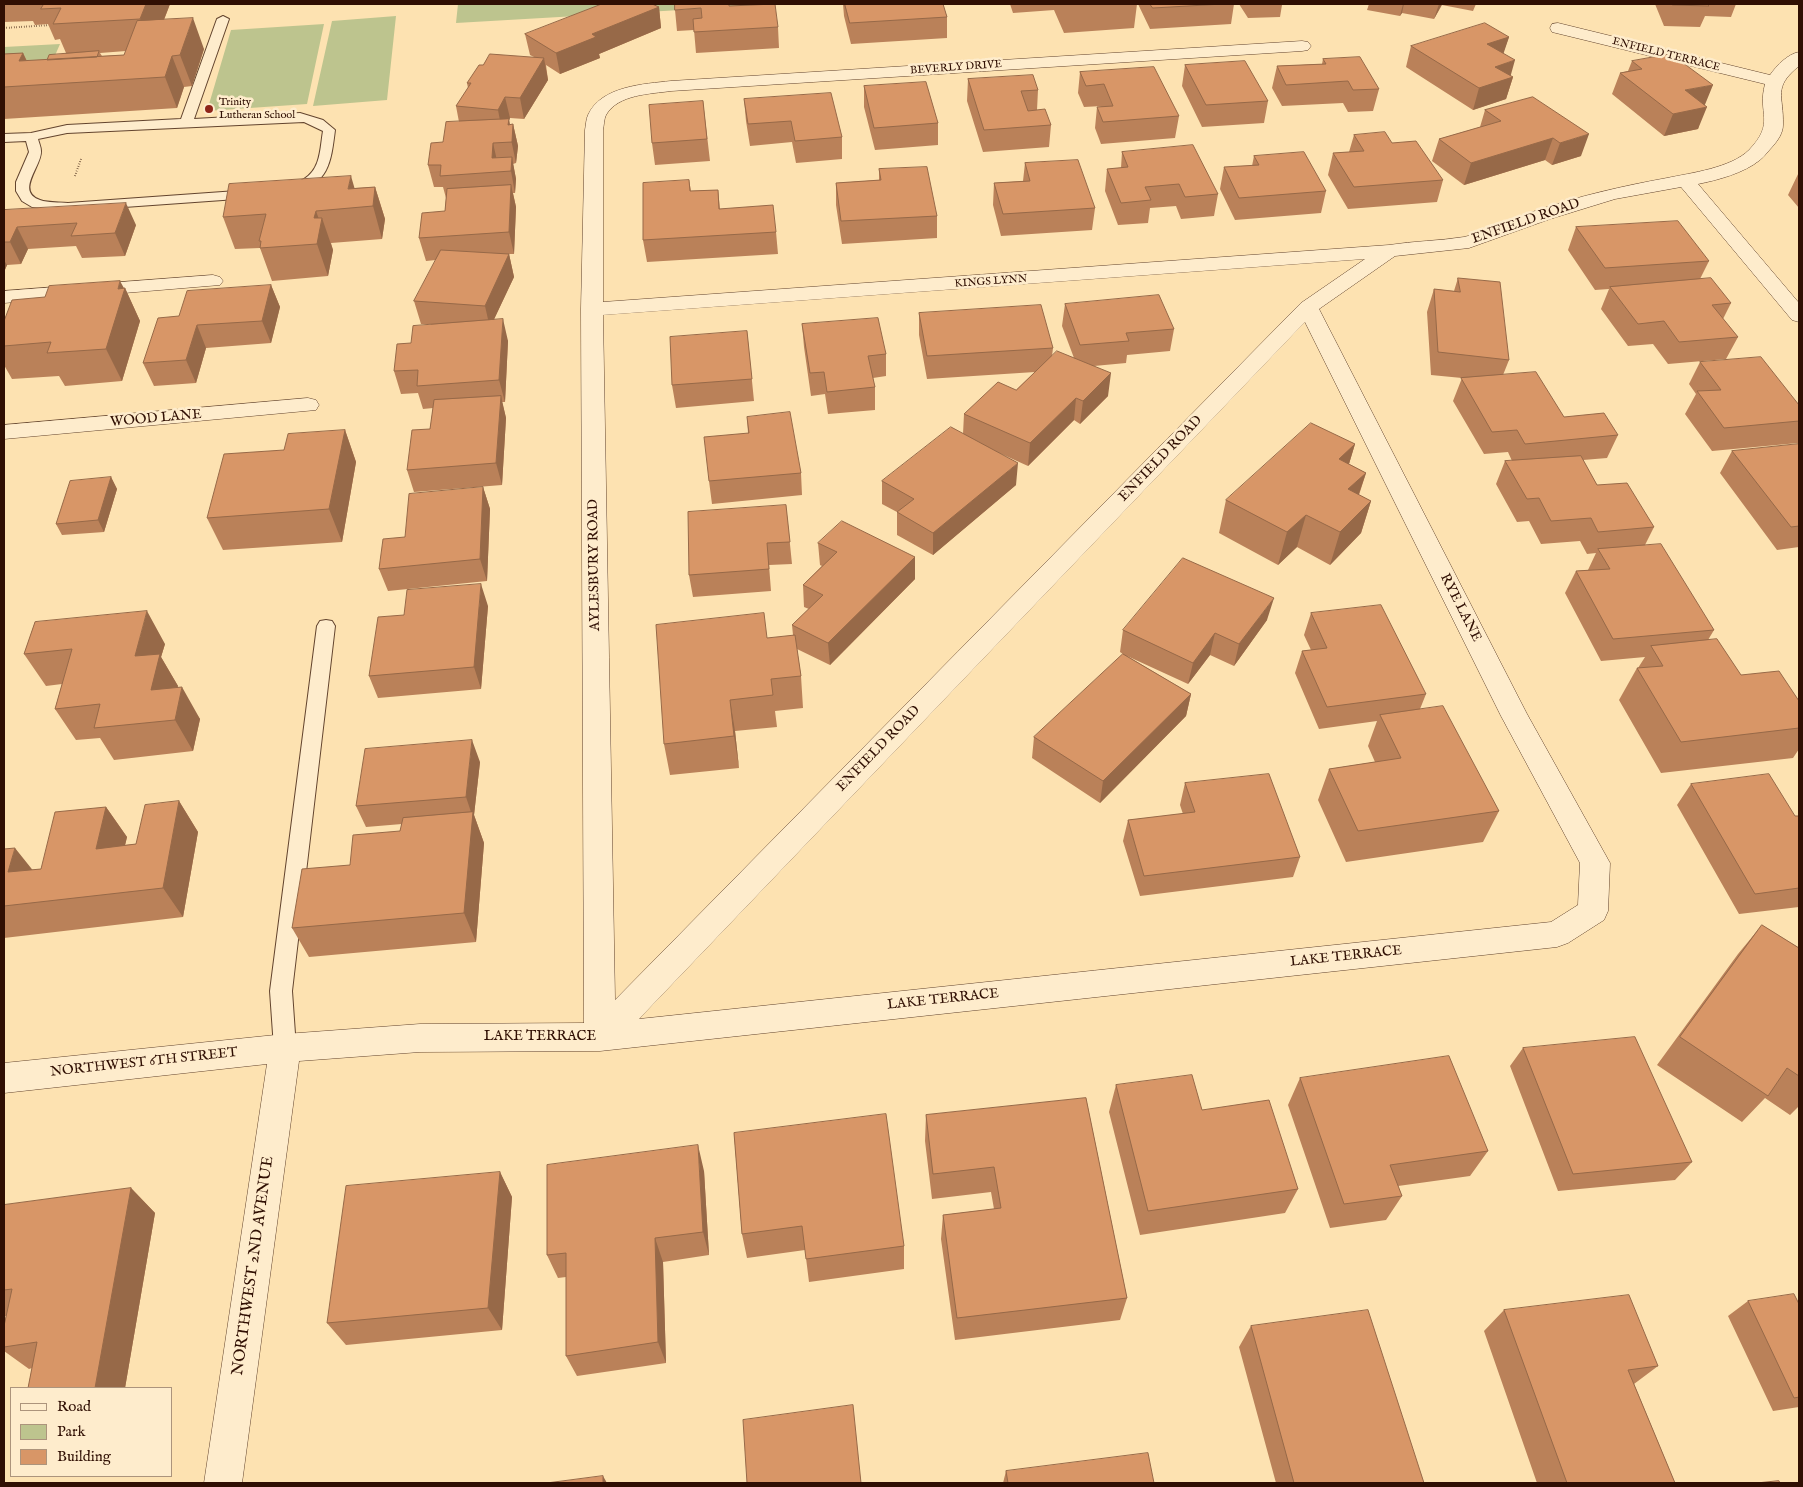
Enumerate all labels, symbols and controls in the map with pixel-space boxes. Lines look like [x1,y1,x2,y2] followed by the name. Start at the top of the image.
[1611,35,1721,75] street label: ENFIELD TERRACE
[910,58,1002,78] street label: BEVERLY DRIVE
[219,96,295,122] place label: Trinity Lutheran School
[203,103,215,115] marker: Trinity Lutheran School
[1470,196,1582,248] street label: ENFIELD ROAD
[954,273,1028,291] street label: KINGS LYNN
[110,407,202,431] street label: WOOD LANE
[1116,413,1206,505] street label: ENFIELD ROAD
[585,499,605,631] street label: AYLESBURY ROAD
[1436,571,1484,645] street label: RYE LANE
[834,703,924,795] street label: ENFIELD ROAD
[1289,943,1403,971] street label: LAKE TERRACE
[886,986,1000,1014] street label: LAKE TERRACE
[484,1029,596,1045] street label: LAKE TERRACE
[50,1045,238,1081] street label: NORTHWEST 6TH STREET
[229,1155,279,1377] street label: NORTHWEST 2ND AVENUE
[10,1387,172,1477] legend
[57,1397,91,1416] text: Road
[57,1422,86,1441] text: Park
[57,1447,111,1466] text: Building

